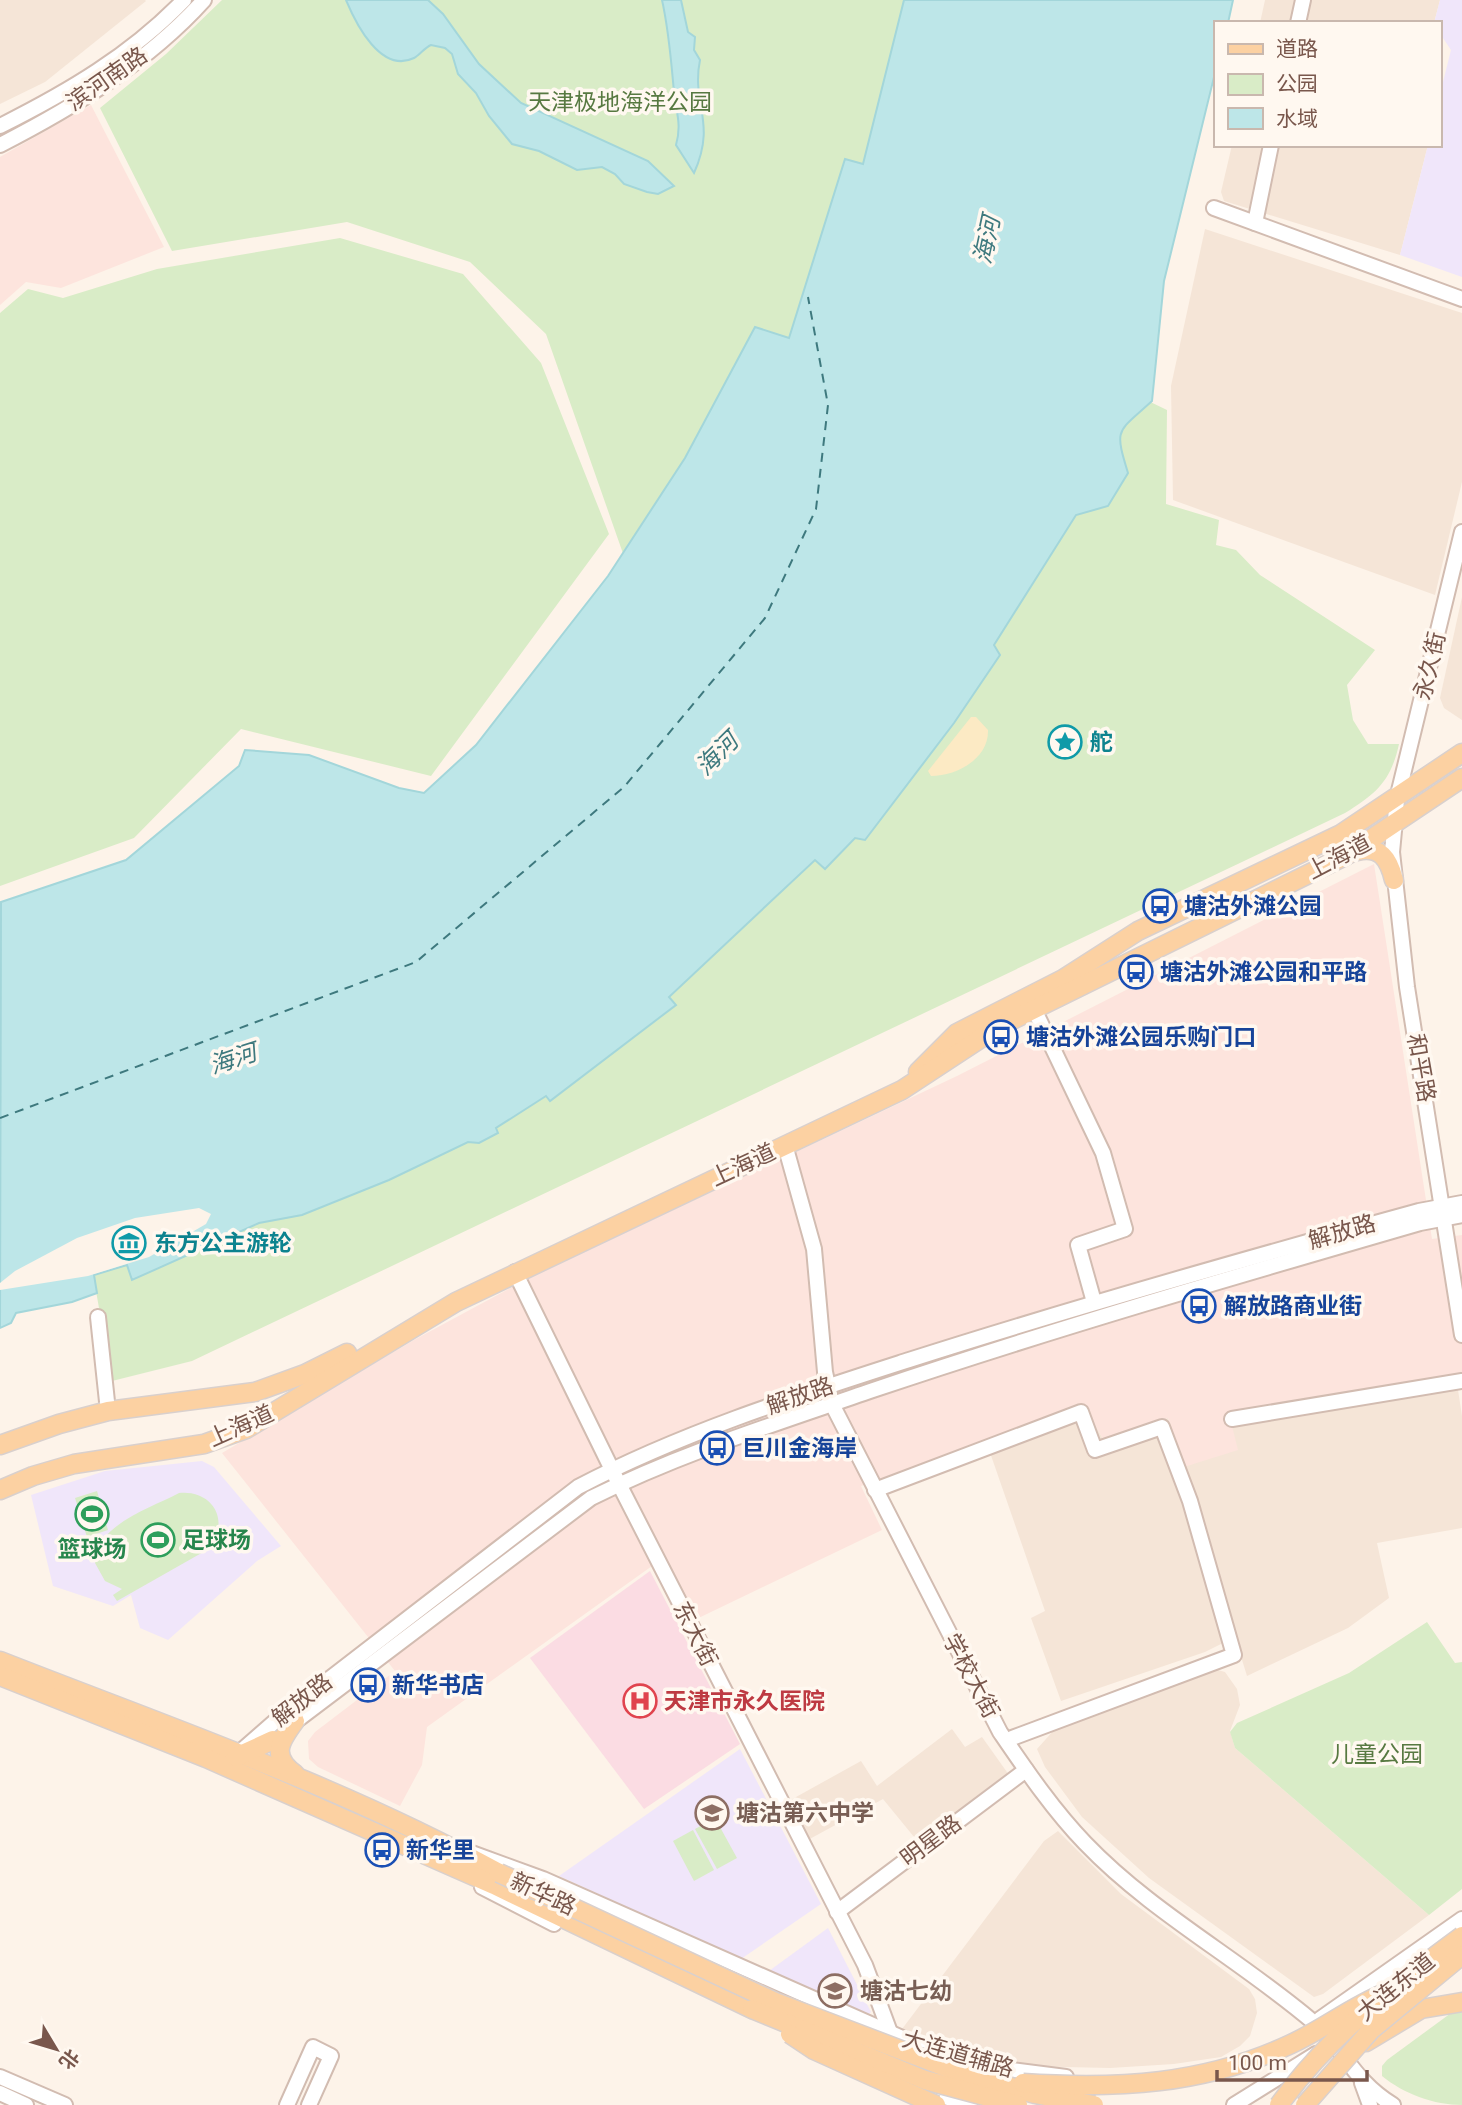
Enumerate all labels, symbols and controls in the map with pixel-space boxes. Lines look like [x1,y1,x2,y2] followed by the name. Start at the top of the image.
[1214,21,1441,147] legend
[1276,37,1318,61] text: 道路
[62,42,152,116] street label: 滨河南路
[1276,72,1318,96] text: 公园
[528,89,712,116] park label: 天津极地海洋公园
[1276,107,1318,131] text: 水域
[968,210,1007,266] water label: 海河
[1409,629,1451,703] street label: 永久街
[1046,723,1084,761] place icon: 舵
[690,724,747,781] water label: 海河
[1090,729,1113,756] place label: 舵
[1302,829,1376,885] street label: 上海道
[1141,887,1179,925] bus stop icon: 塘沽外滩公园
[1184,893,1322,920] place label: 塘沽外滩公园
[1117,953,1155,991] bus stop icon: 塘沽外滩公园和平路
[1160,959,1367,986] place label: 塘沽外滩公园和平路
[982,1018,1020,1056] bus stop icon: 塘沽外滩公园乐购门口
[1026,1024,1256,1051] place label: 塘沽外滩公园乐购门口
[1402,1032,1440,1104] street label: 和平路
[206,1037,264,1080] water label: 海河
[706,1138,780,1192] street label: 上海道
[1305,1210,1379,1254] street label: 解放路
[110,1224,148,1262] museum icon: 东方公主游轮
[154,1230,292,1257] place label: 东方公主游轮
[1180,1287,1218,1325] bus stop icon: 解放路商业街
[1224,1293,1362,1320] place label: 解放路商业街
[763,1372,837,1420] street label: 解放路
[204,1400,278,1452] street label: 上海道
[698,1429,736,1467] bus stop icon: 巨川金海岸
[742,1435,857,1462] place label: 巨川金海岸
[73,1495,111,1533] sports icon: 篮球场
[139,1521,177,1559] sports icon: 足球场
[182,1527,251,1554] place label: 足球场
[58,1536,127,1563] place label: 篮球场
[667,1597,723,1671] street label: 东大街
[937,1629,1005,1723] street label: 学校大街
[349,1666,387,1704] bus stop icon: 新华书店
[267,1668,337,1732] street label: 解放路
[392,1672,484,1699] place label: 新华书店
[621,1682,659,1720] hospital icon: 天津市永久医院
[664,1688,825,1715] place label: 天津市永久医院
[1331,1741,1423,1768] park label: 儿童公园
[693,1794,731,1832] school or university icon: 塘沽第六中学
[736,1800,874,1827] place label: 塘沽第六中学
[895,1809,967,1873] street label: 明星路
[363,1831,401,1869] bus stop icon: 新华里
[406,1837,475,1864] place label: 新华里
[506,1867,580,1921] street label: 新华路
[1352,1948,1440,2026] street label: 大连东道
[816,1972,854,2010] school or university icon: 塘沽七幼
[860,1978,952,2005] place label: 塘沽七幼
[21,2014,91,2084] north arrow
[899,2025,1017,2083] street label: 大连道辅路
[1217,2038,1368,2082] scale bar
[54,2045,84,2074] text: 北
[1228,2051,1287,2075] text: 100 m

